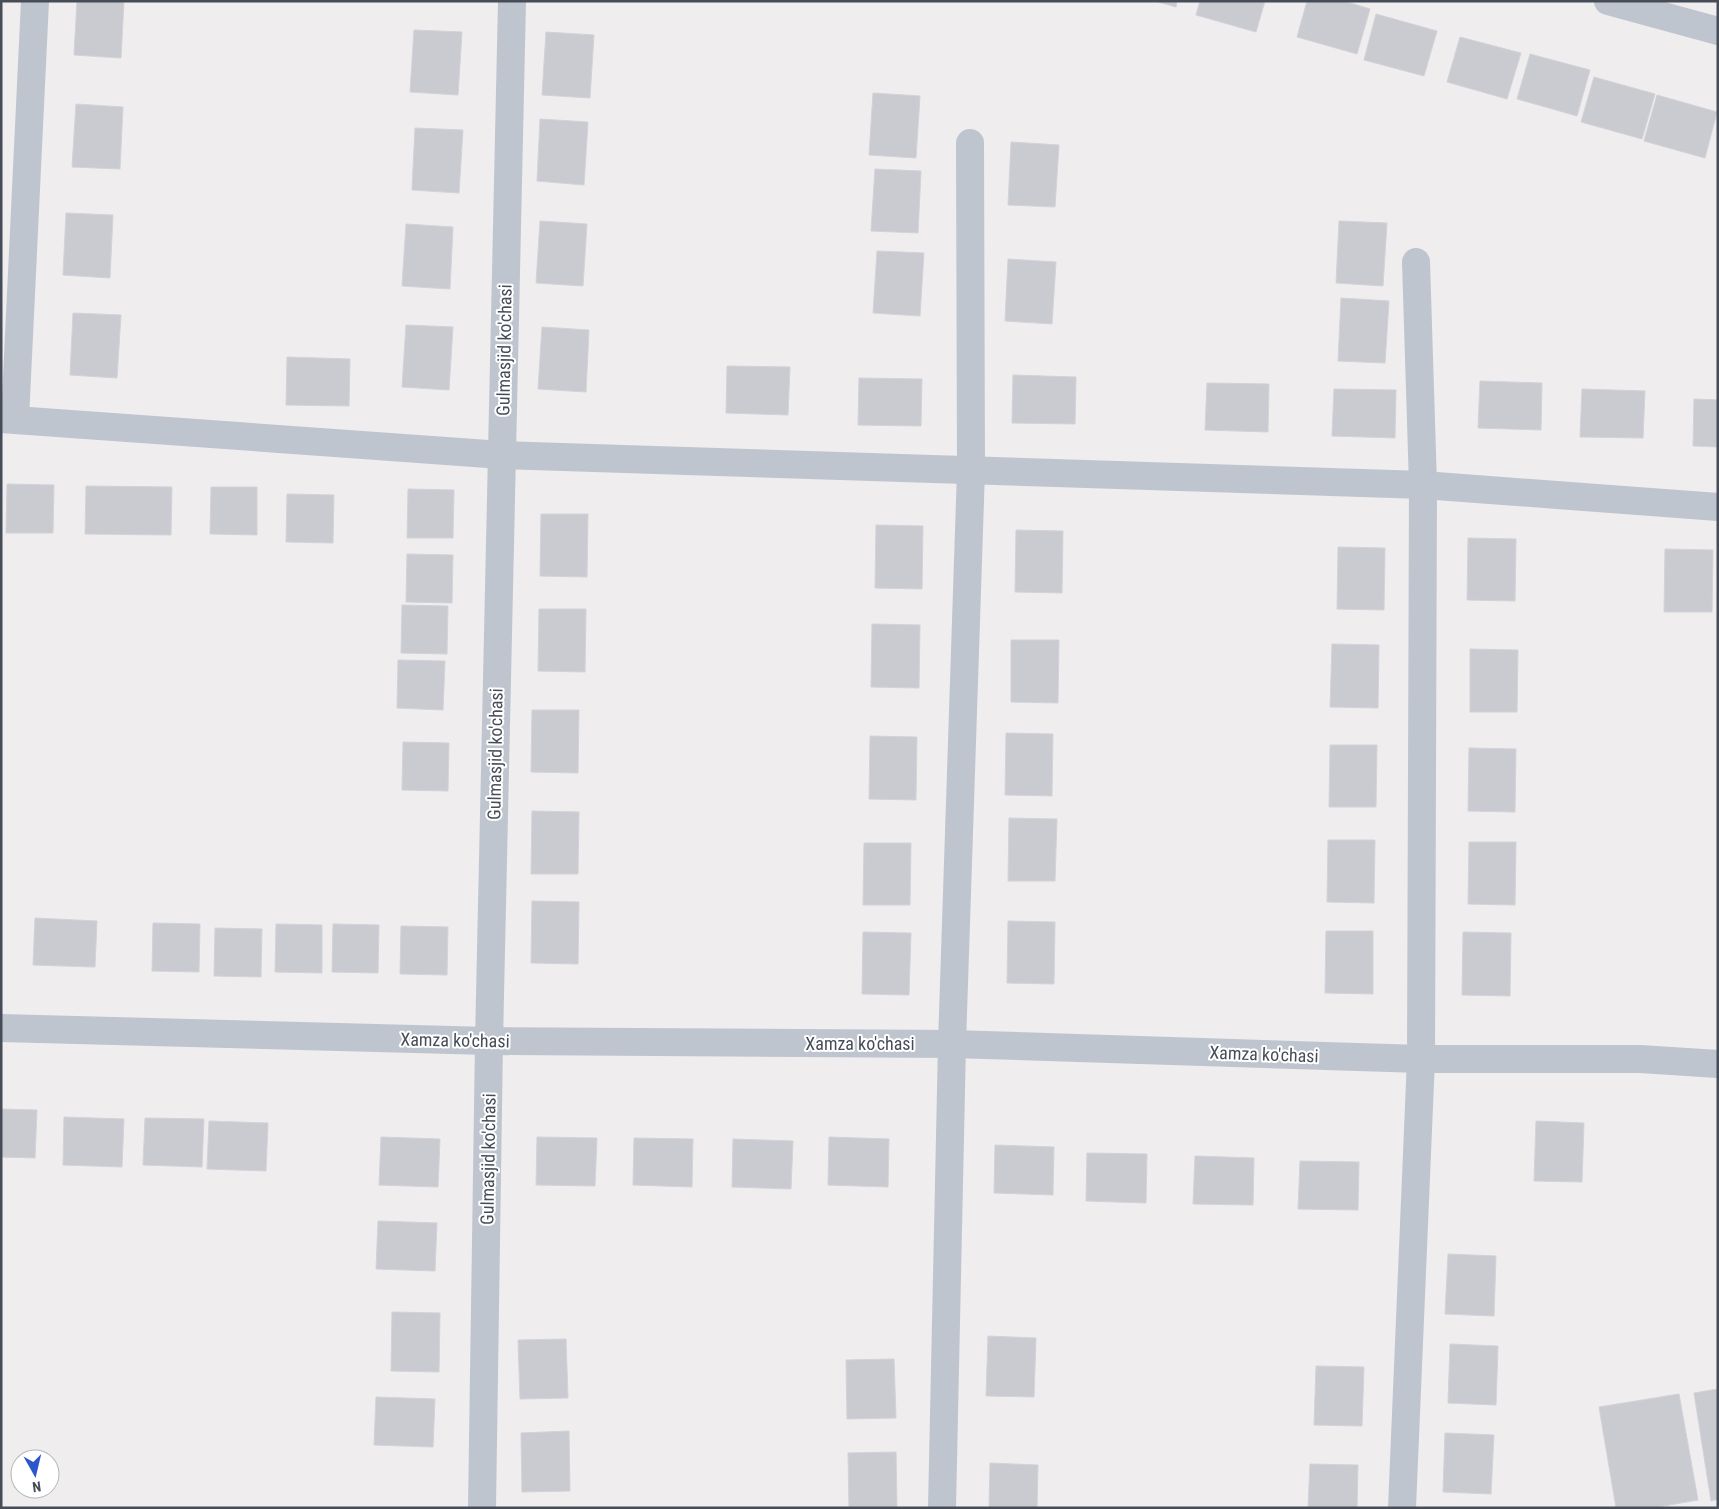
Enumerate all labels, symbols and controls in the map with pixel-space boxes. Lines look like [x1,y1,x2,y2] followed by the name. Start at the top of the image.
[492,284,516,416] street label: Gulmasjid ko'chasi
[483,688,507,820] street label: Gulmasjid ko'chasi
[400,1029,510,1051] street label: Xamza ko'chasi
[805,1033,915,1054] street label: Xamza ko'chasi
[1209,1042,1319,1066] street label: Xamza ko'chasi
[476,1093,500,1225] street label: Gulmasjid ko'chasi
[10,1449,60,1499] north arrow
[31,1478,42,1495] text: N

